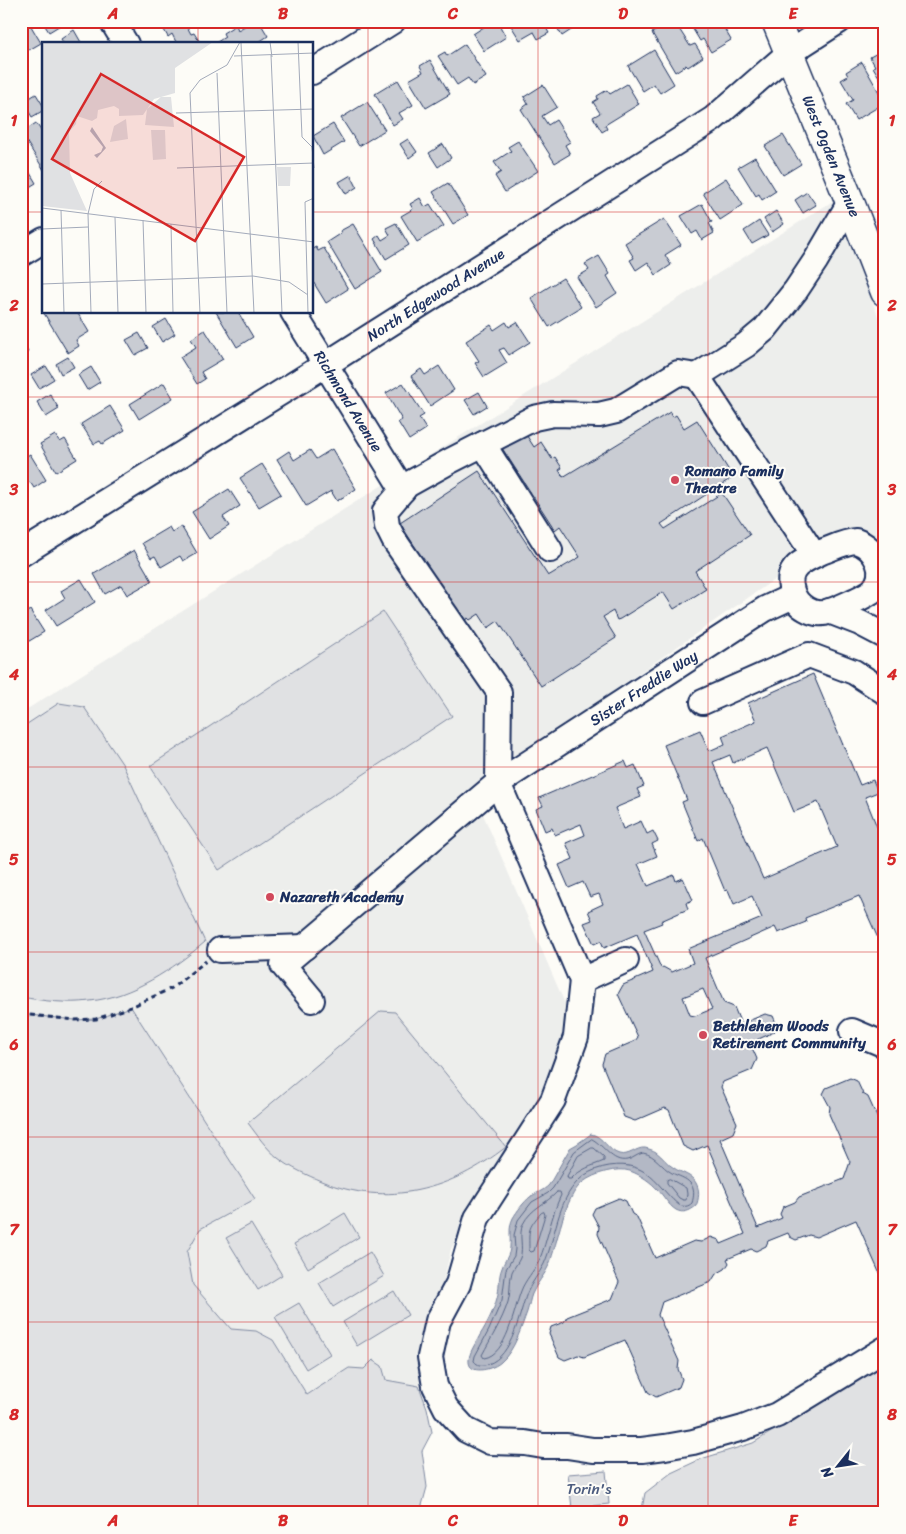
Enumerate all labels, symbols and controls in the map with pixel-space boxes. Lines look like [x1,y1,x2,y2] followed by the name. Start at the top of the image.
[107,0,118,28] text: A
[278,0,289,28] text: B
[447,0,459,28] text: C
[618,0,628,28] text: D
[789,0,799,28] text: E
[42,42,314,314] inset map
[795,91,868,221] street label: West Ogden Avenue
[11,106,18,135] text: 1
[889,106,896,135] text: 1
[361,241,510,348] street label: North Edgewood Avenue
[8,291,19,320] text: 2
[886,291,897,320] text: 2
[307,345,390,458] street label: Richmond Avenue
[684,458,785,501] place label: Romano Family Theatre
[669,474,681,486] marker: Romano Family Theatre
[9,475,19,504] text: 3
[887,475,897,504] text: 3
[584,643,703,733] street label: Sister Freddie Way
[8,660,19,689] text: 4
[886,660,897,689] text: 4
[9,845,19,874] text: 5
[887,845,897,874] text: 5
[279,884,405,910] place label: Nazareth Academy
[264,891,276,903] marker: Nazareth Academy
[712,1013,867,1056] place label: Bethlehem Woods Retirement Community
[697,1029,709,1041] marker: Bethlehem Woods Retirement Community
[8,1030,19,1059] text: 6
[886,1030,897,1059] text: 6
[9,1215,20,1244] text: 7
[887,1215,898,1244] text: 7
[8,1400,19,1429] text: 8
[886,1400,897,1429] text: 8
[814,1442,864,1492] north arrow
[814,1462,841,1484] text: N
[567,1476,612,1502] park label: Torin's
[107,1506,118,1534] text: A
[278,1506,289,1534] text: B
[447,1506,459,1534] text: C
[618,1506,628,1534] text: D
[789,1506,799,1534] text: E

